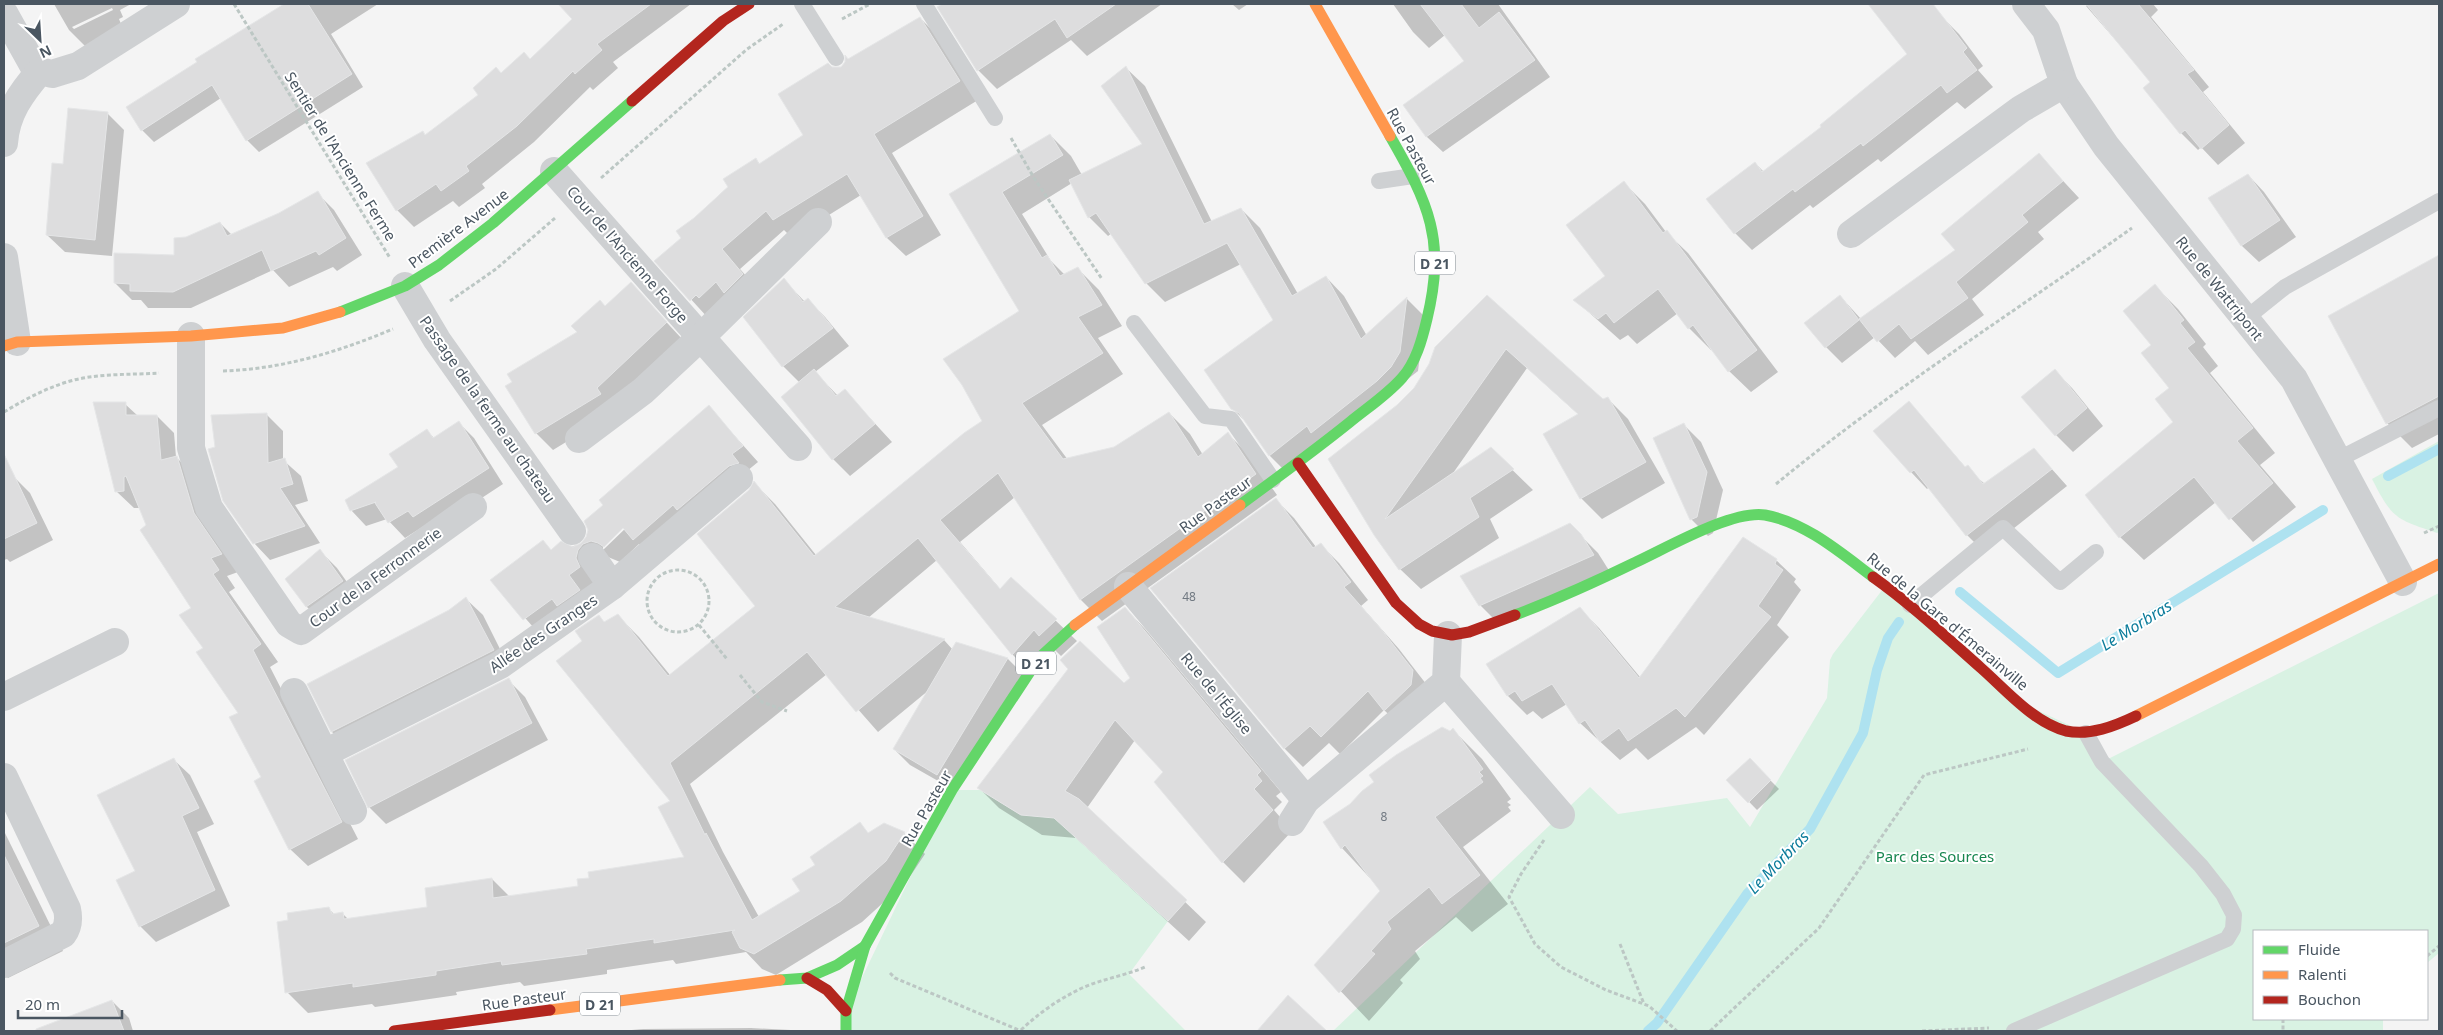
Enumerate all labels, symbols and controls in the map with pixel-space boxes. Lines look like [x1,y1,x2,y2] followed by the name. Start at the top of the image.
[15,15,65,65] north arrow
[37,41,55,63] text: N
[281,68,401,244] street label: Sentier de l'Ancienne Ferme
[1383,104,1441,188] street label: Rue Pasteur
[563,181,693,327] street label: Cour de l'Ancienne Forge
[404,184,512,272] street label: Première Avenue
[2172,232,2269,345] street label: Rue de Wattripont
[1415,252,1455,274] road number: D 21
[416,312,560,506] street label: Passage de la ferme au chateau
[1175,471,1255,537] street label: Rue Pasteur
[305,522,445,632] street label: Cour de la Ferronnerie
[1863,547,2033,695] street label: Rue de la Gare d'Émerainville
[1182,588,1196,605] house number: 48
[485,589,601,677] street label: Allée des Granges
[2096,594,2176,656] water label: Le Morbras
[1177,648,1257,738] street label: Rue de l'Église
[1016,651,1056,674] road number: D 21
[896,766,956,850] street label: Rue Pasteur
[1381,808,1388,825] house number: 8
[1742,826,1814,898] water label: Le Morbras
[1876,846,1994,866] park label: Parc des Sources
[2253,930,2428,1020] legend
[2298,939,2340,959] text: Fluide
[2298,964,2347,984] text: Ralenti
[481,983,567,1015] street label: Rue Pasteur
[18,988,121,1020] scale bar
[2298,989,2361,1009] text: Bouchon
[580,992,620,1016] road number: D 21
[25,994,60,1014] text: 20 m

